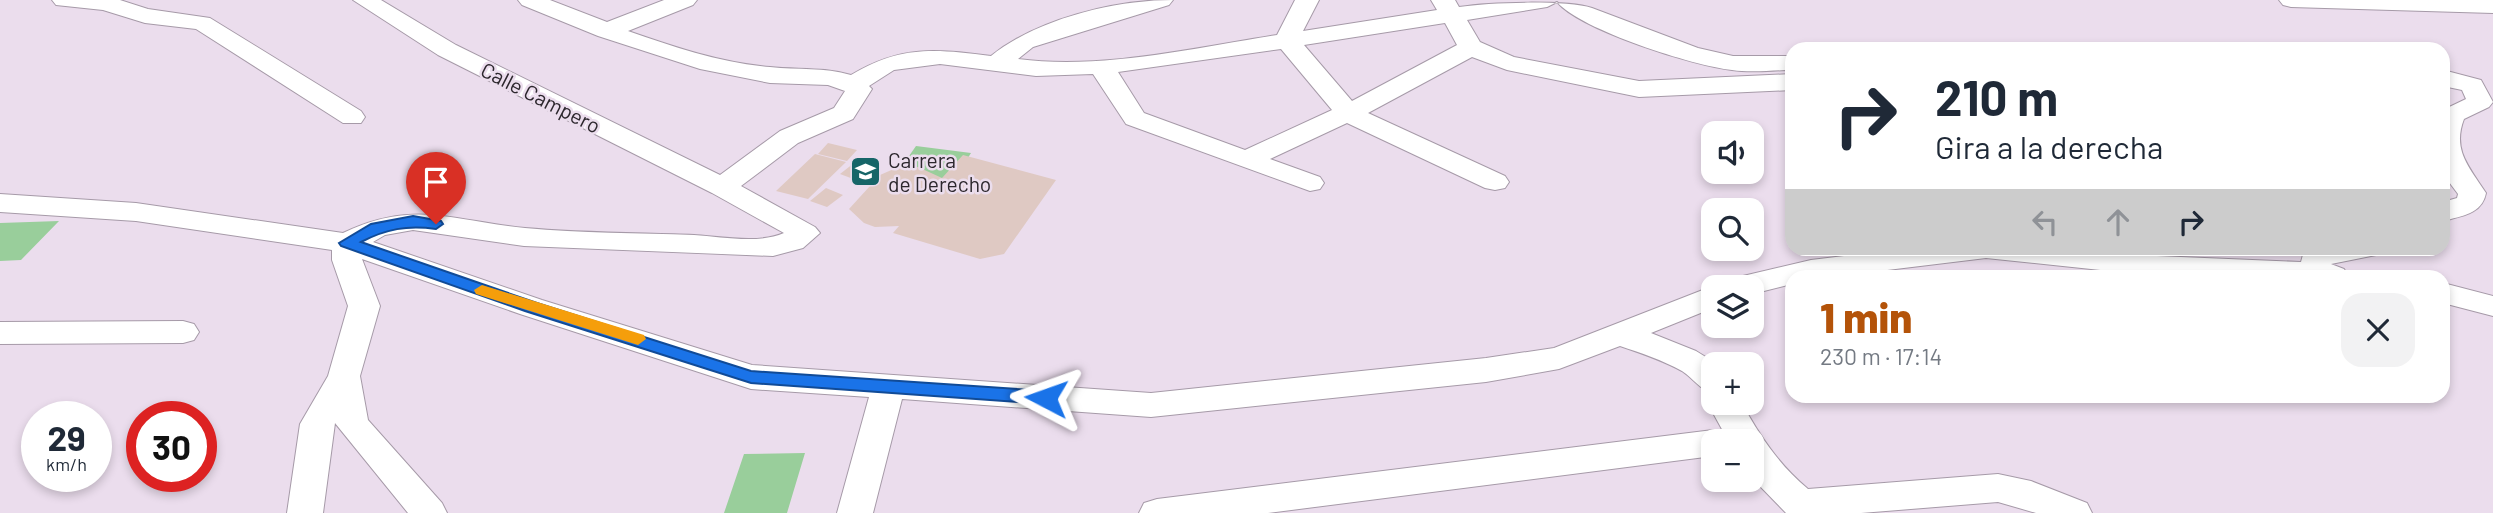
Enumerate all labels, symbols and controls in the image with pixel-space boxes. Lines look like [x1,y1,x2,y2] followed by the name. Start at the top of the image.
[477,56,605,138] street label: Calle Campero
[1935,67,2058,126] text: 210 m
[1820,70,1911,161] icon: right
[1701,121,1764,492] map controls
[1701,121,1764,184] button: sound
[1935,127,2163,165] text: Gira a la derecha
[888,147,991,196] place label: Carrera de Derecho
[406,152,466,224] pin
[848,154,882,188] school or university icon: Carrera de Derecho
[417,163,455,201] icon: arrive
[1701,198,1764,261] button: search
[2026,203,2064,241] icon: left
[2099,203,2137,241] icon: ahead
[2172,203,2210,241] icon: right
[1701,275,1764,338] button: layers
[1820,291,1912,341] text: 1 min
[2341,293,2415,367] button: close
[1820,342,1942,370] text: 230 m · 17:14
[1701,352,1764,415] button: +
[1009,361,1083,435] position arrow
[126,401,217,492] speed limit sign: 30
[47,416,86,458] text: 29
[1701,429,1764,492] button: −
[46,453,87,475] text: km/h

